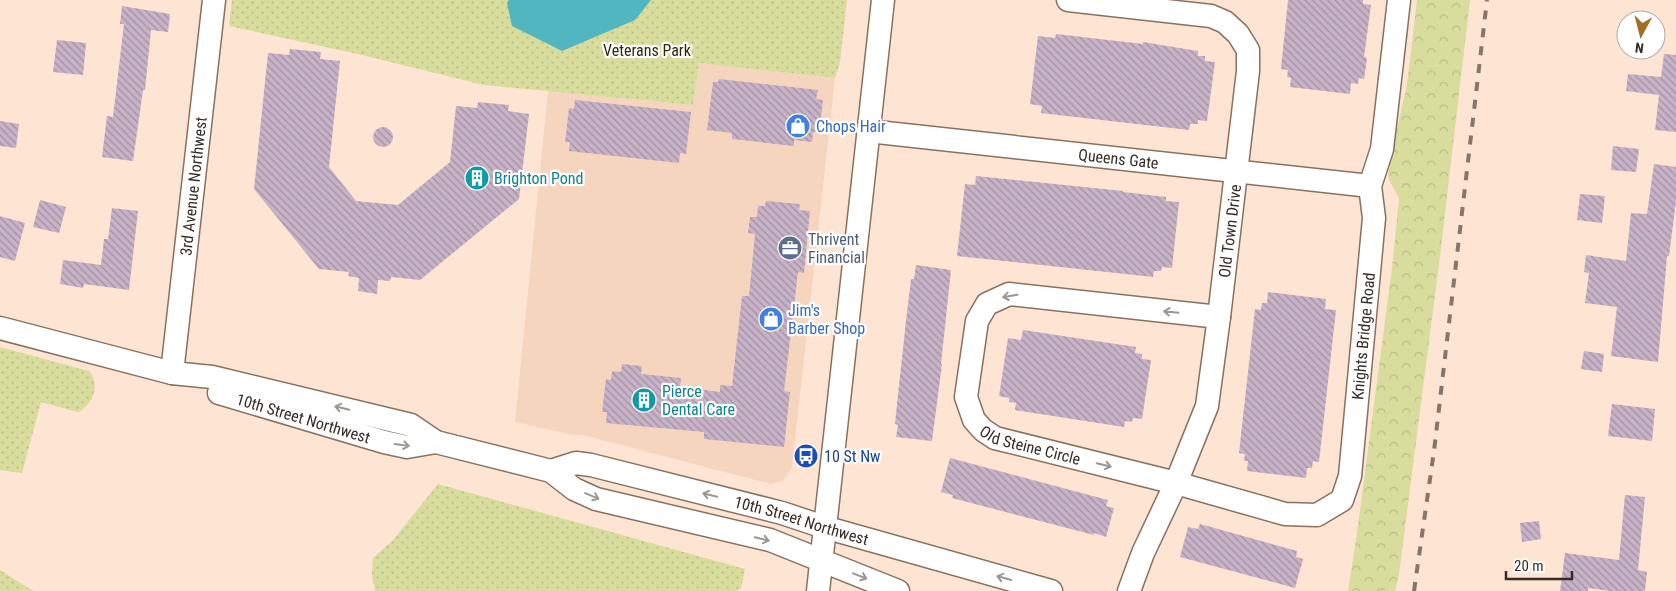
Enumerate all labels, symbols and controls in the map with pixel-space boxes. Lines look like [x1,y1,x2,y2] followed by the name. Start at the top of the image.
[1616,10,1666,60] north arrow
[1634,39,1645,56] text: N
[603,41,692,60] park label: Veterans Park
[785,113,811,139] shop icon: Chops Hair
[176,115,210,257] street label: 3rd Avenue Northwest
[816,117,886,136] place label: Chops Hair
[1077,145,1160,172] street label: Queens Gate
[464,165,490,191] building icon: Brighton Pond
[494,169,583,188] place label: Brighton Pond
[1215,183,1245,279] street label: Old Town Drive
[808,230,865,267] place label: Thrivent Financial
[777,235,803,261] office icon: Thrivent Financial
[1348,272,1378,401] street label: Knights Bridge Road
[1002,292,1018,302] one-way arrow
[788,301,865,338] place label: Jim's Barber Shop
[758,306,784,332] shop icon: Jim's Barber Shop
[1163,307,1179,317] one-way arrow
[662,382,735,419] place label: Pierce Dental Care
[631,387,657,413] building icon: Pierce Dental Care
[234,389,373,447] street label: 10th Street Northwest
[334,403,350,412] one-way arrow
[976,421,1083,468] street label: Old Steine Circle
[394,440,410,450] one-way arrow
[793,443,819,469] bus stop icon: 10 St Nw
[824,447,880,466] place label: 10 St Nw
[1095,461,1111,470] one-way arrow
[703,489,719,499] one-way arrow
[732,492,871,549] street label: 10th Street Northwest
[584,493,599,502] one-way arrow
[754,535,770,544] one-way arrow
[1506,548,1572,580] scale bar
[1514,557,1544,575] text: 20 m
[852,572,867,581] one-way arrow
[996,572,1012,582] one-way arrow

